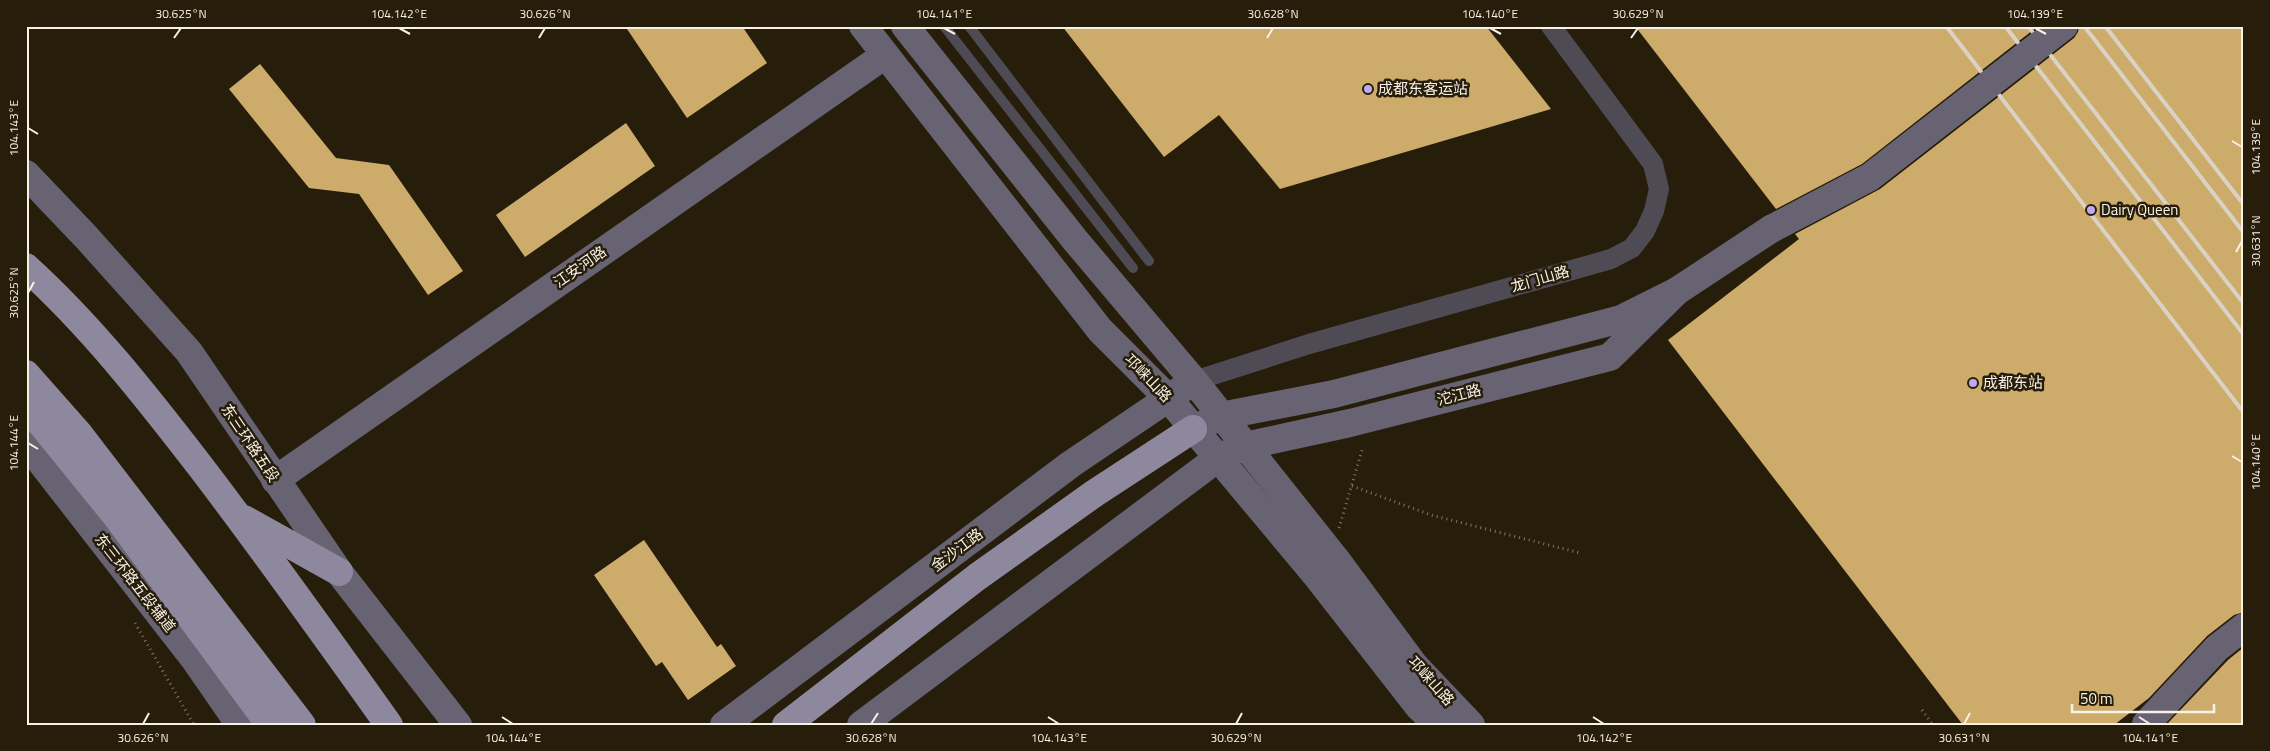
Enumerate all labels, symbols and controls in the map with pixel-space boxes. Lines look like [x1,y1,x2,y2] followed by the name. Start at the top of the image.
[155,4,207,23] text: 30.625°N
[371,4,427,23] text: 104.142°E
[519,4,571,23] text: 30.626°N
[916,4,972,23] text: 104.141°E
[1247,4,1299,23] text: 30.628°N
[1462,4,1518,23] text: 104.140°E
[1612,4,1664,23] text: 30.629°N
[2007,4,2063,23] text: 104.139°E
[1378,77,1468,100] place label: 成都东客运站
[1362,83,1374,95] marker: 成都东客运站
[4,100,23,156] text: 104.143°E
[2246,119,2265,175] text: 104.139°E
[2101,198,2178,221] place label: Dairy Queen
[2085,204,2097,216] marker: Dairy Queen
[2246,215,2265,267] text: 30.631°N
[549,240,611,293] street label: 江安河路
[1508,259,1572,298] street label: 龙门山路
[4,267,23,319] text: 30.625°N
[1119,348,1177,407] street label: 邛崃山路
[1983,371,2043,394] place label: 成都东站
[1967,377,1979,389] marker: 成都东站
[1434,378,1484,411] street label: 沱江路
[216,399,285,486] street label: 东三环路五段
[4,415,23,471] text: 104.144°E
[2246,434,2265,490] text: 104.140°E
[926,522,988,577] street label: 金沙江路
[89,528,181,637] street label: 东三环路五段辅道
[1403,651,1460,711] street label: 邛崃山路
[2072,681,2215,713] scale bar
[2080,687,2113,710] text: 50 m
[117,728,169,747] text: 30.626°N
[485,728,541,747] text: 104.144°E
[845,728,897,747] text: 30.628°N
[1031,728,1087,747] text: 104.143°E
[1210,728,1262,747] text: 30.629°N
[1576,728,1632,747] text: 104.142°E
[1938,728,1990,747] text: 30.631°N
[2122,728,2178,747] text: 104.141°E

